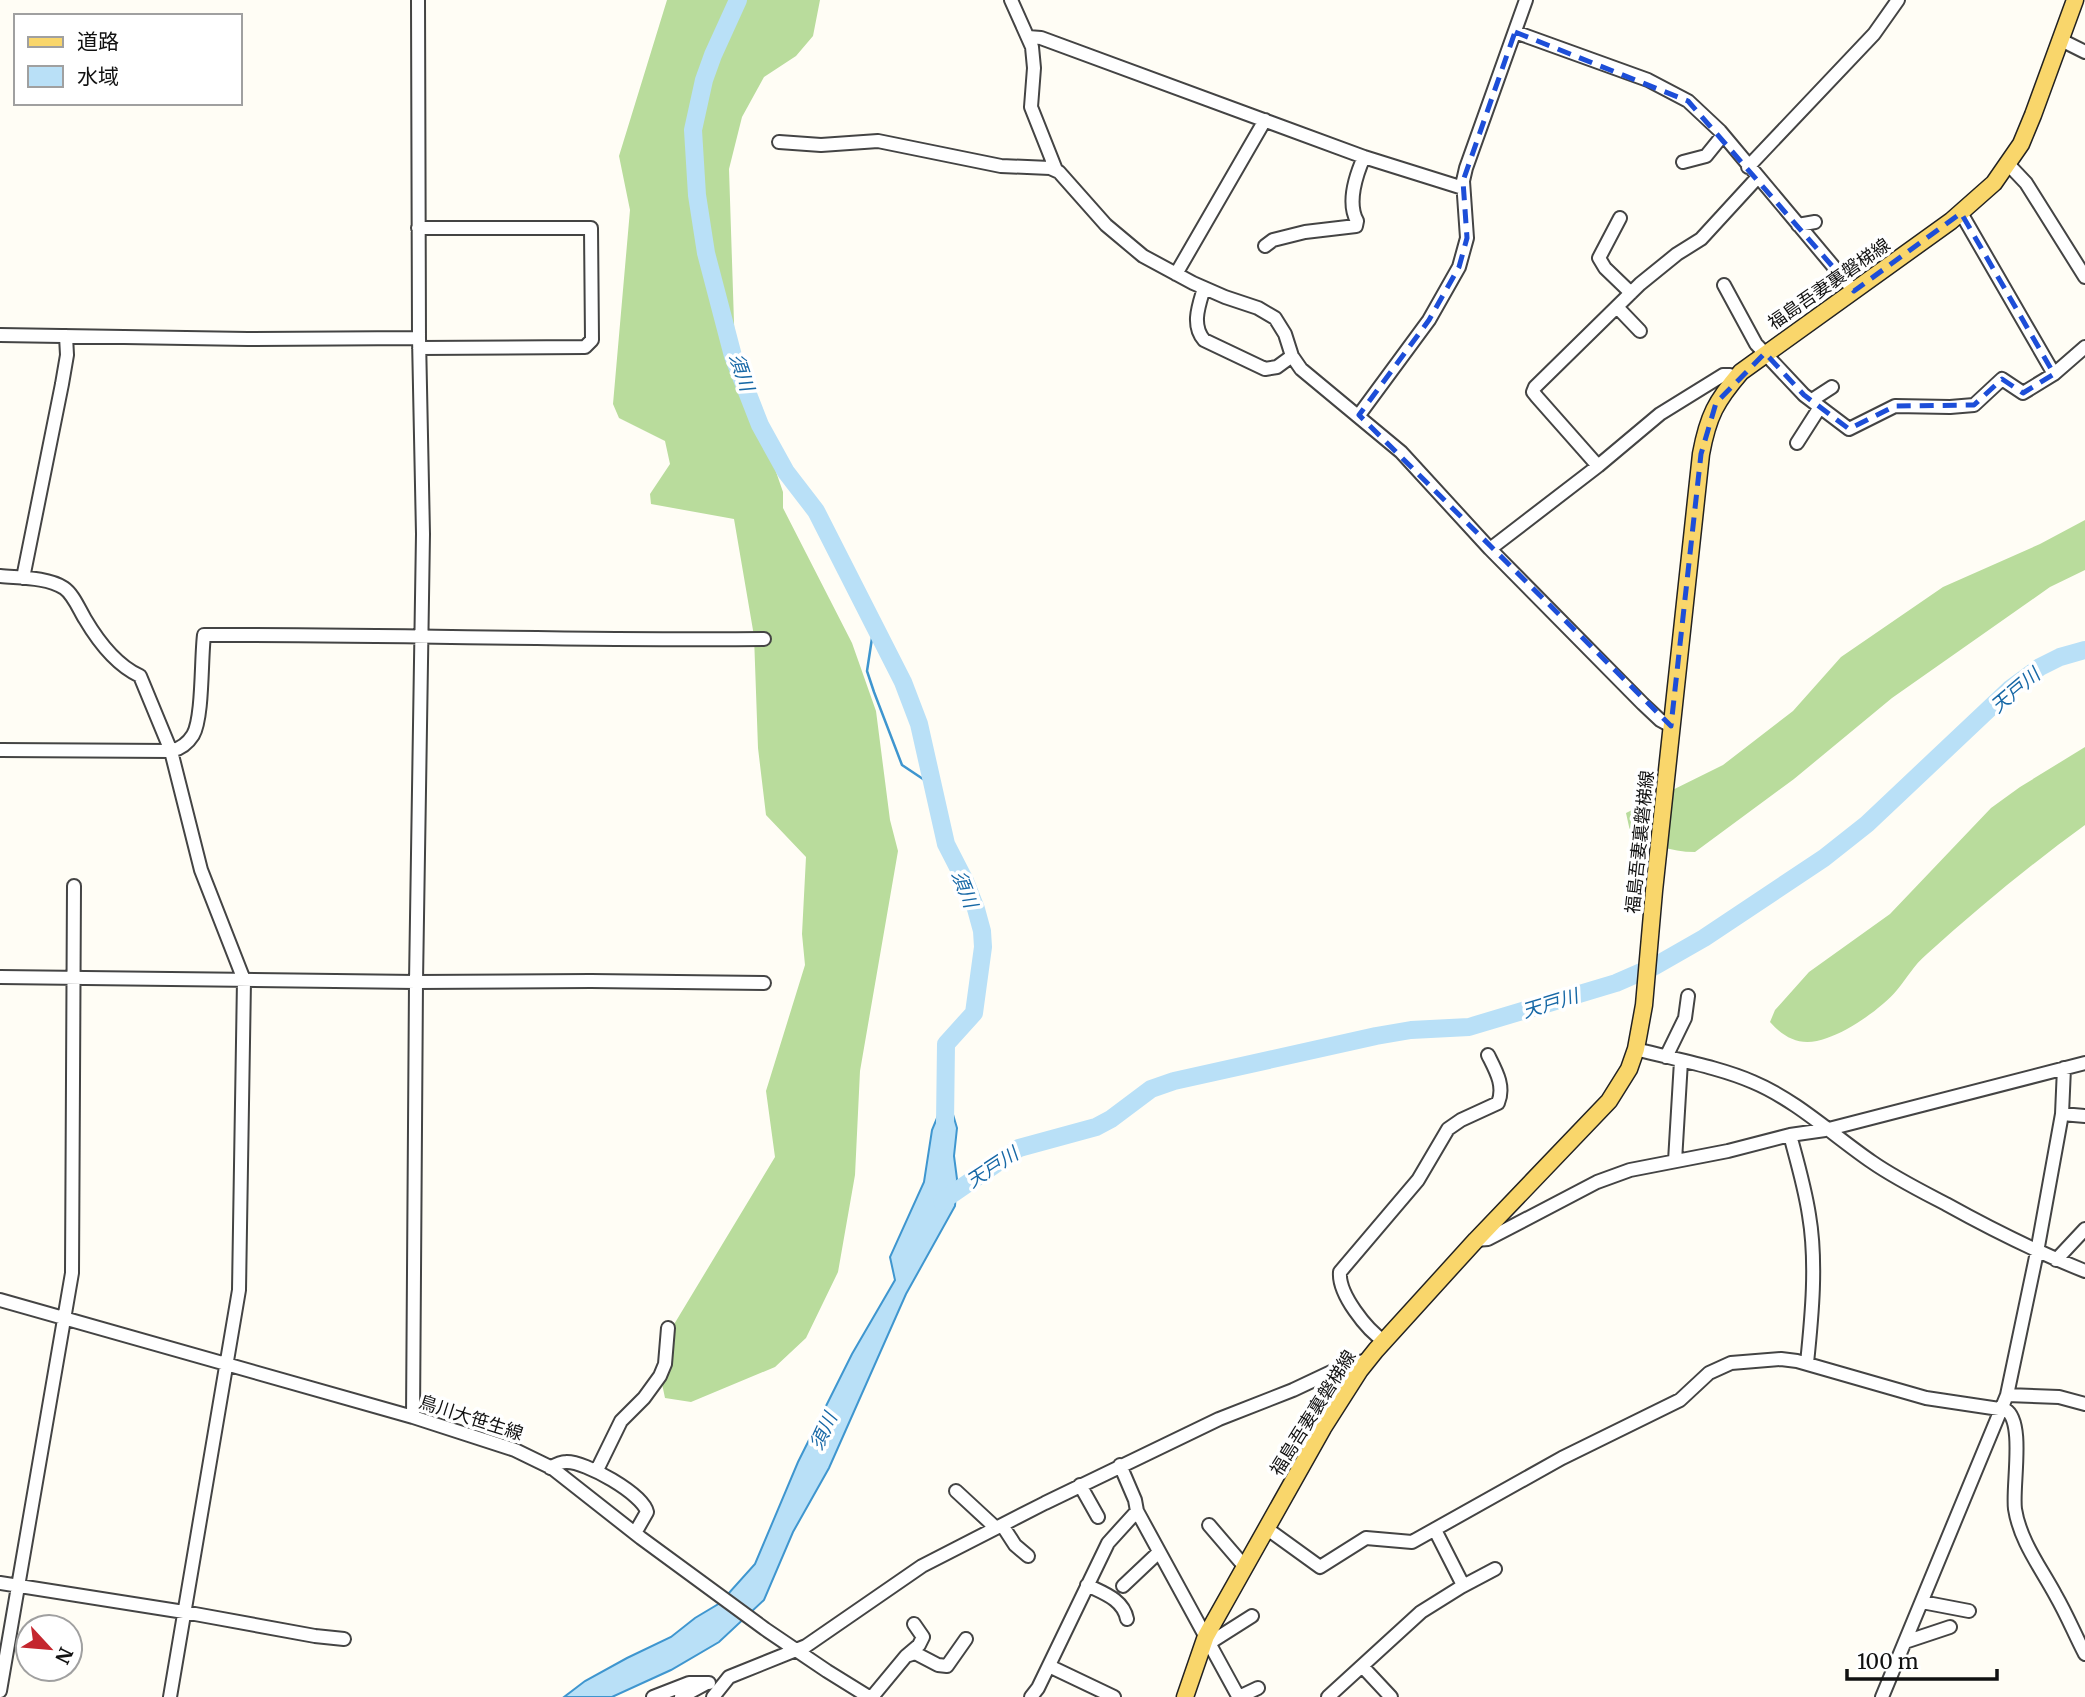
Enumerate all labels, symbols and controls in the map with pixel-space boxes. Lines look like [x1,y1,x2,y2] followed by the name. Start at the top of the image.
[14,14,242,105] legend
[77,28,119,55] text: 道路
[77,63,119,90] text: 水域
[1763,233,1894,334] street label: 福島吾妻裏磐梯線
[724,350,760,396] water label: 須川
[1985,661,2046,718] water label: 天戸川
[1621,769,1658,915] street label: 福島吾妻裏磐梯線
[947,867,984,913] water label: 須川
[1519,983,1583,1023] water label: 天戸川
[962,1140,1024,1193] water label: 天戸川
[1265,1346,1360,1480] street label: 福島吾妻裏磐梯線
[416,1390,526,1445] street label: 鳥川大笹生線
[804,1407,843,1453] water label: 須川
[14,1613,84,1683] north arrow
[1847,1638,1997,1682] scale bar
[50,1643,78,1667] text: N
[1857,1648,1919,1675] text: 100 m

